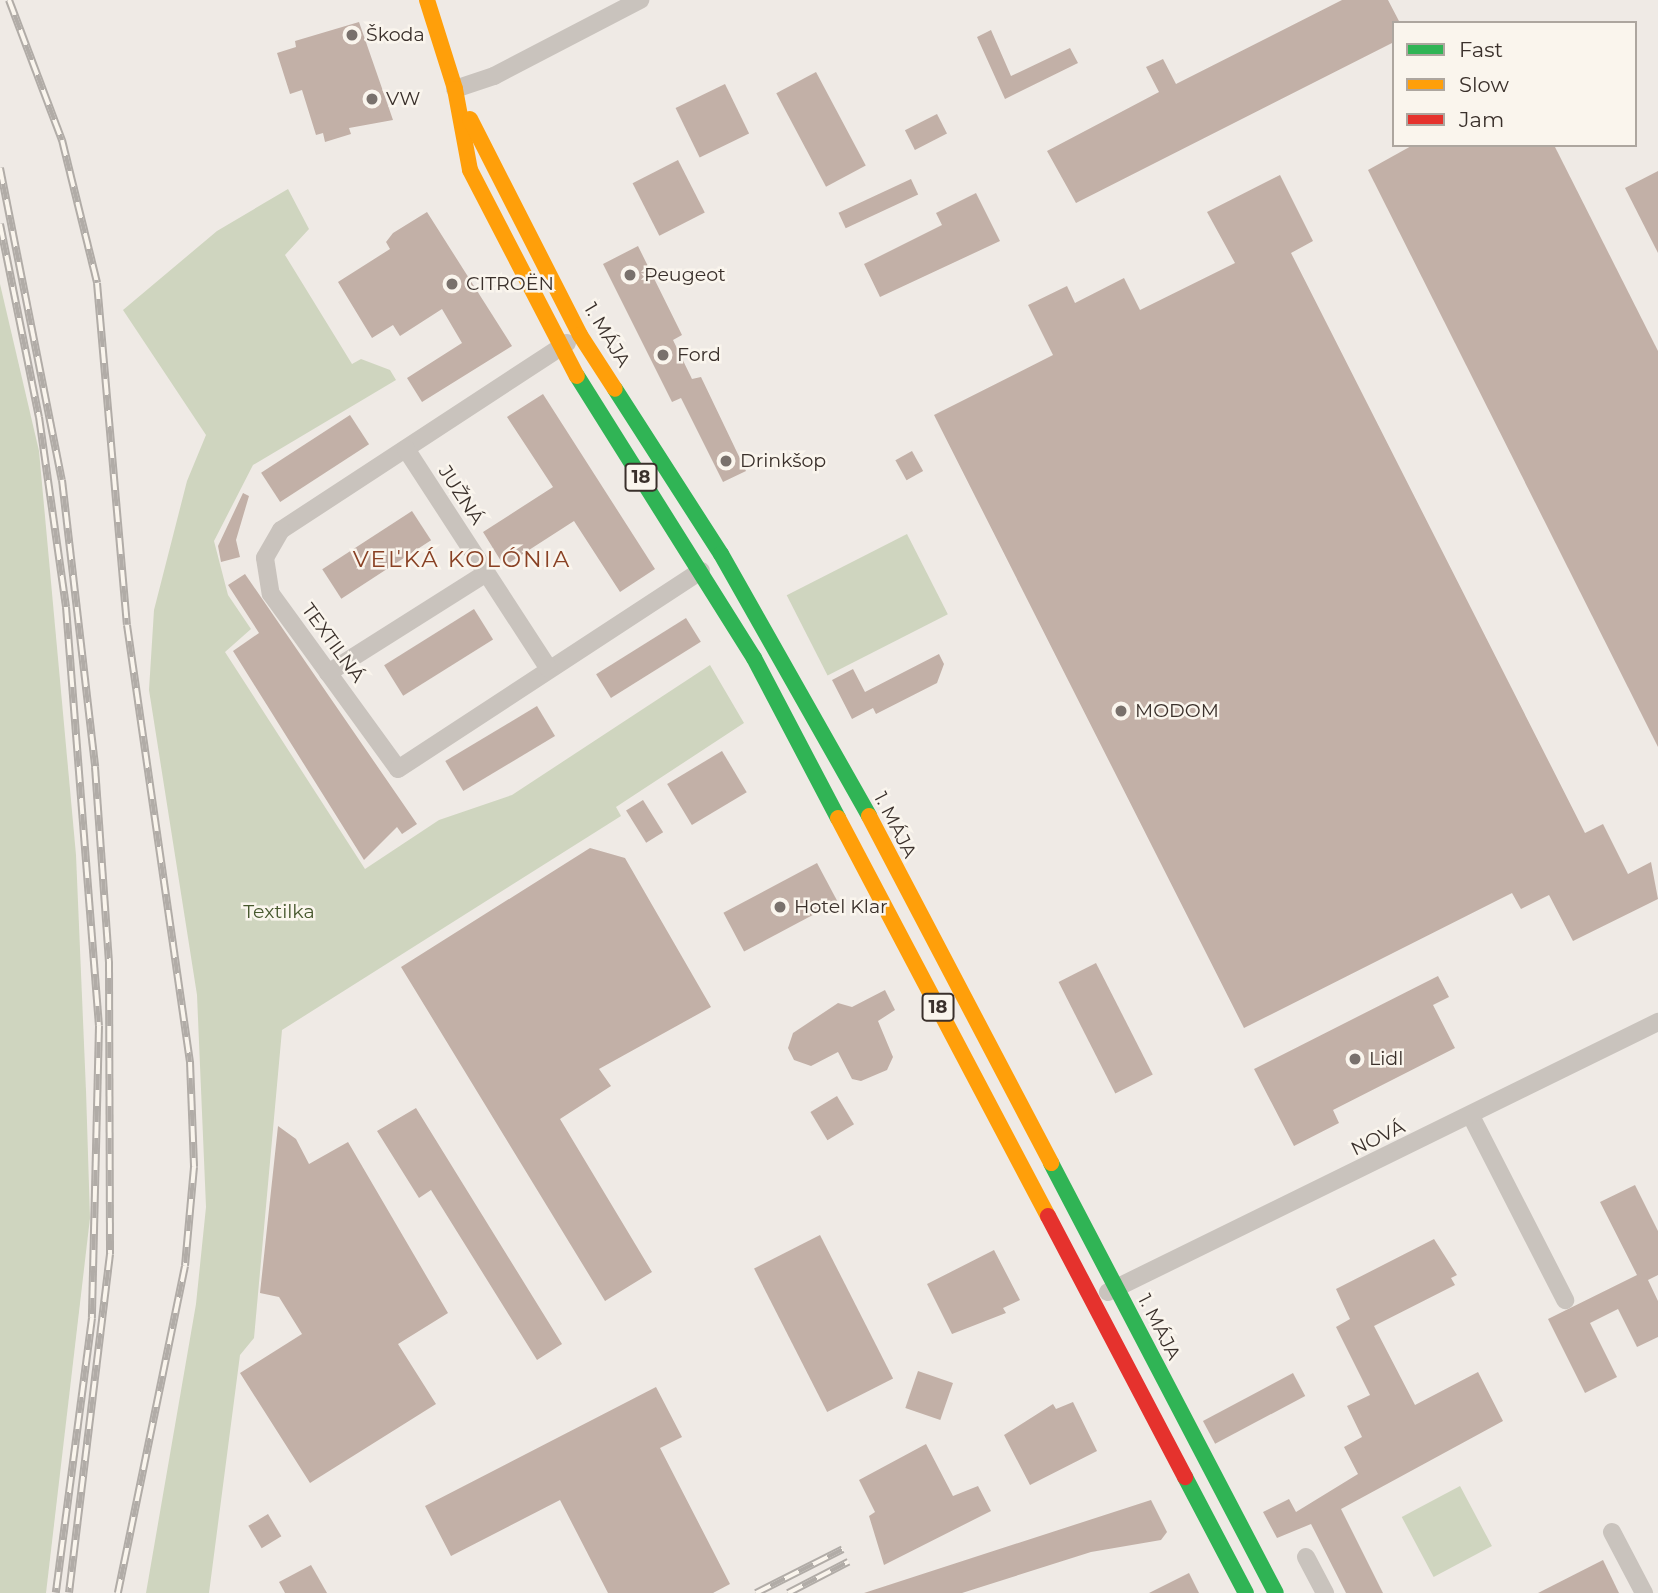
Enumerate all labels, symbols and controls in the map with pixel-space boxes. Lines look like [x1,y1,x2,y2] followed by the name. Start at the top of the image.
[1392,21,1637,147] legend
[366,24,425,46] place label: Škoda
[344,27,360,43] marker: Škoda
[1459,37,1503,62] text: Fast
[1459,72,1509,97] text: Slow
[386,88,420,110] place label: VW
[364,91,380,107] marker: VW
[1459,107,1504,132] text: Jam
[644,264,726,286] place label: Peugeot
[622,267,638,283] marker: Peugeot
[466,273,554,295] place label: CITROËN
[444,276,460,292] marker: CITROËN
[579,299,635,371] street label: 1. MÁJA
[677,344,721,366] place label: Ford
[655,347,671,363] marker: Ford
[740,450,826,472] place label: Drinkšop
[718,453,734,469] marker: Drinkšop
[433,461,489,529] street label: JUŽNÁ
[624,462,658,491] road number: 18
[354,545,570,573] district label: VEĽKÁ KOLÓNIA
[297,599,369,687] street label: TEXTILNÁ
[1135,700,1219,722] place label: MODOM
[1113,703,1129,719] marker: MODOM
[869,788,921,862] street label: 1. MÁJA
[794,896,888,918] place label: Hotel Klar
[772,899,788,915] marker: Hotel Klar
[243,901,315,923] park label: Textilka
[920,992,956,1022] road number: 18
[1369,1048,1403,1070] place label: Lidl
[1347,1051,1363,1067] marker: Lidl
[1347,1115,1409,1161] street label: NOVÁ
[1133,1290,1185,1364] street label: 1. MÁJA

